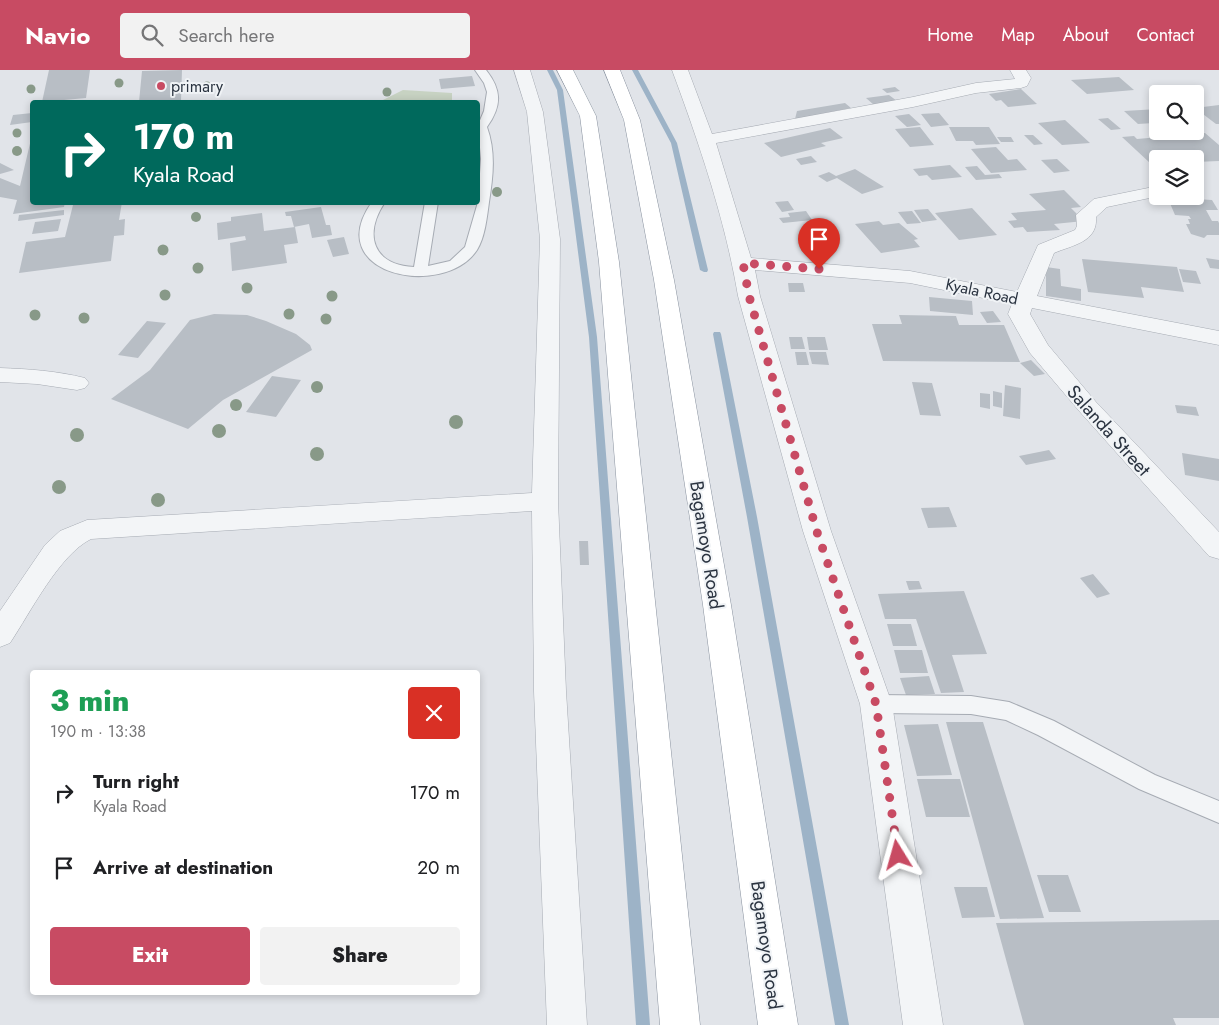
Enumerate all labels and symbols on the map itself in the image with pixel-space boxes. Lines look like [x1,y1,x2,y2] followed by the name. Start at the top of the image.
[171,75,224,98] place label: primary
[155,80,167,92] marker: primary
[798,218,840,269] pin
[943,273,1020,310] street label: Kyala Road
[1060,379,1157,482] street label: Salanda Street
[683,479,730,611] street label: Bagamoyo Road
[871,828,923,880] position arrow
[744,879,789,1011] street label: Bagamoyo Road

